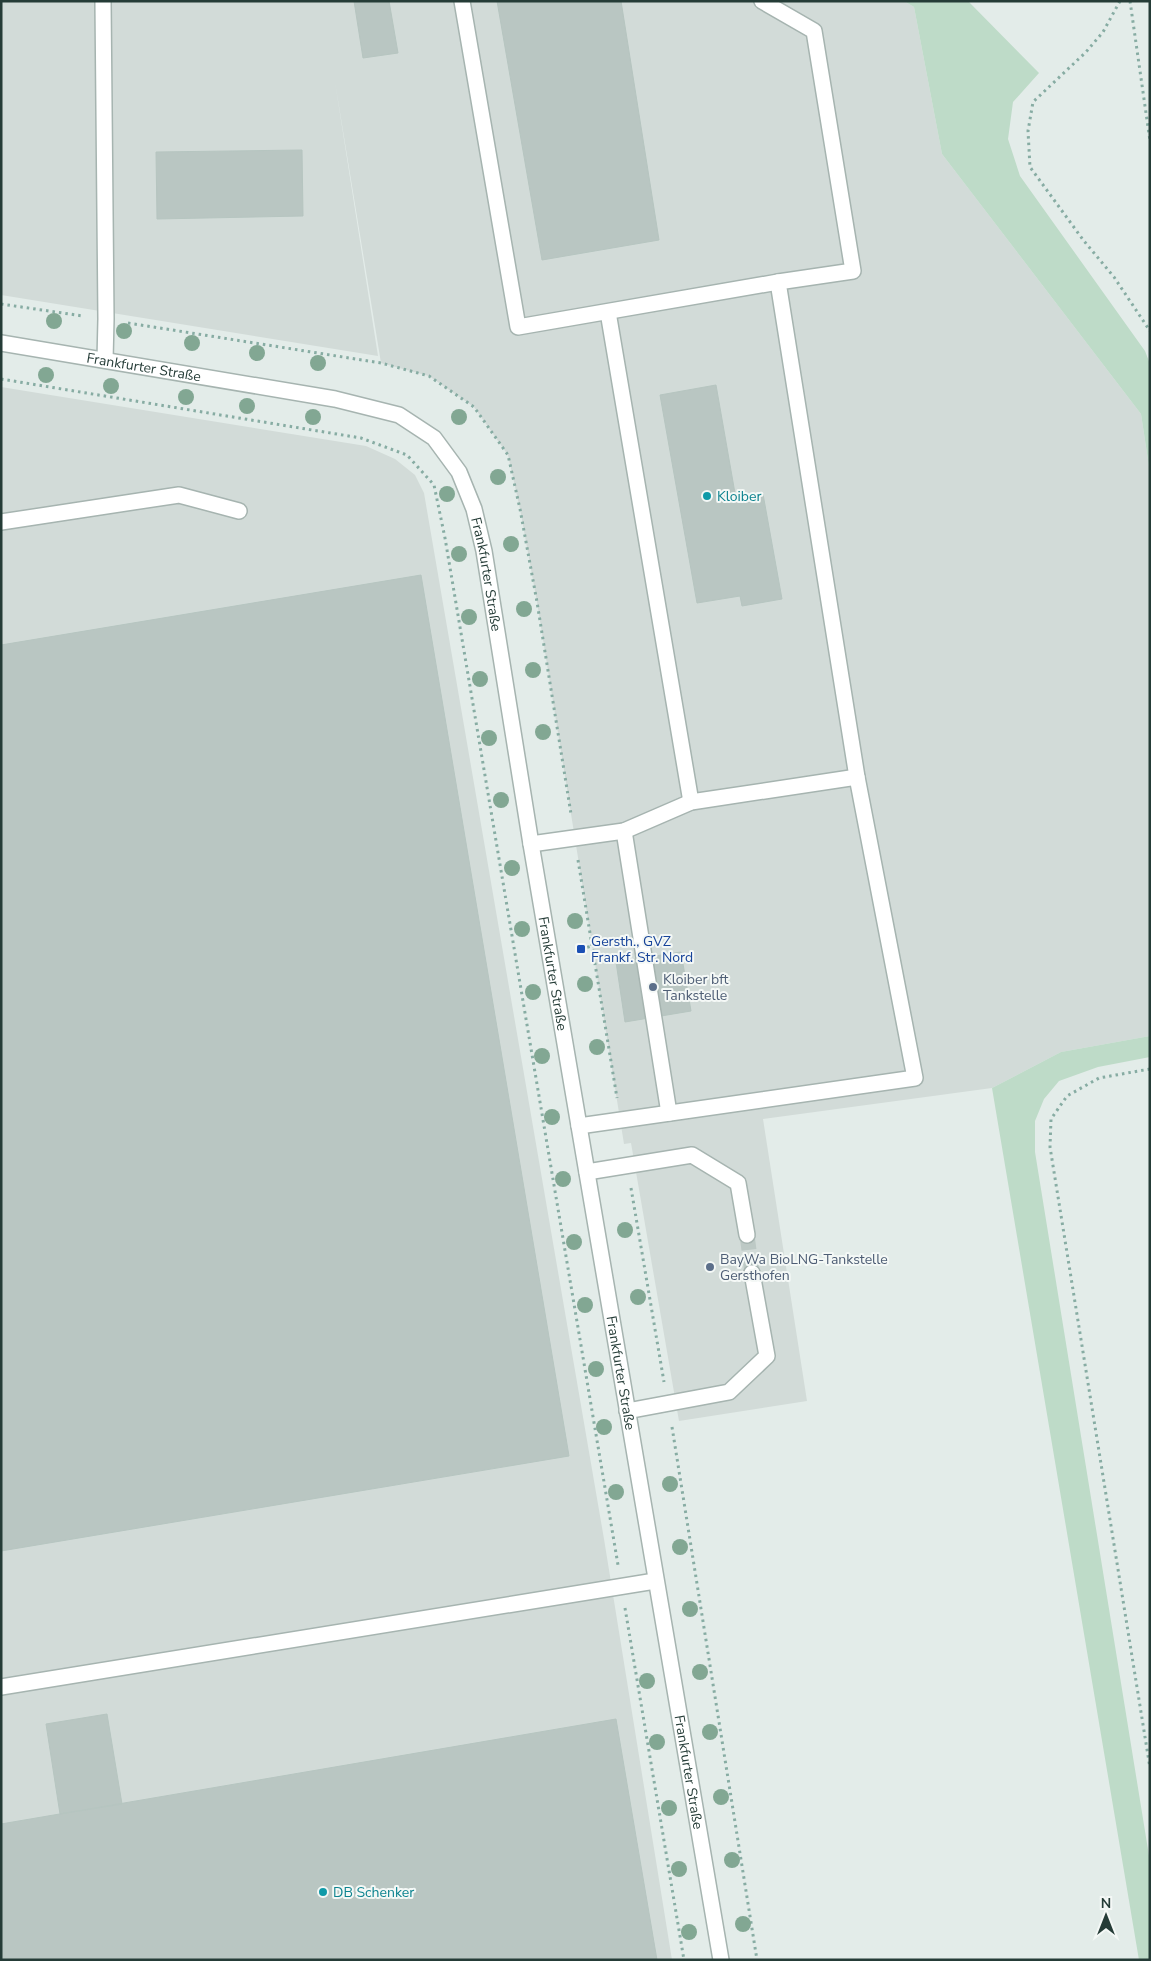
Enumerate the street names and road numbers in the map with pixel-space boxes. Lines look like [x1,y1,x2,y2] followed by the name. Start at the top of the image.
[85,348,203,386] street label: Frankfurter Straße
[467,515,506,633] street label: Frankfurter Straße
[534,915,572,1032] street label: Frankfurter Straße
[602,1314,640,1431] street label: Frankfurter Straße
[670,1713,708,1831] street label: Frankfurter Straße

